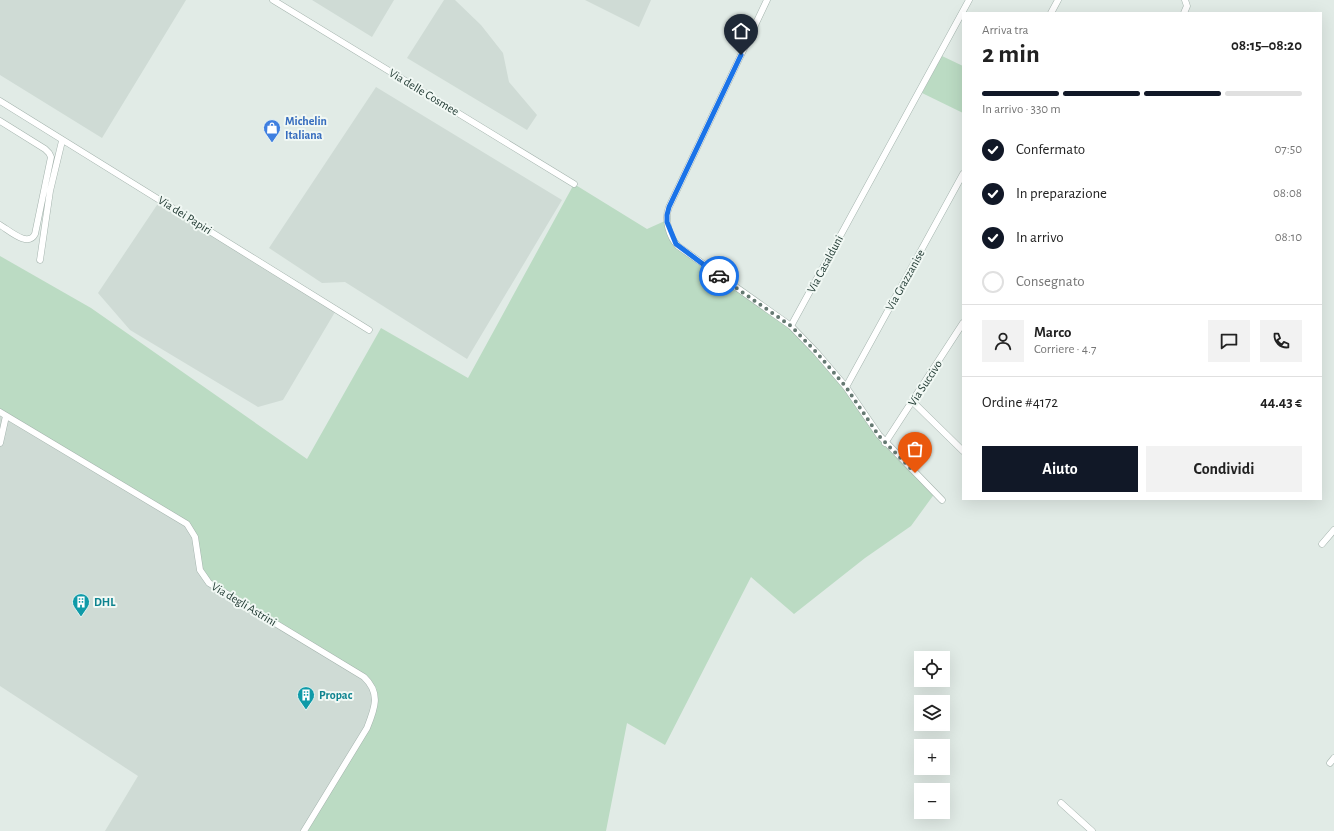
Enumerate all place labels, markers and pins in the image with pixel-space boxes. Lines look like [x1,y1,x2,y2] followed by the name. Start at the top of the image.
[724,14,758,55] pin
[285,115,327,141] place label: Michelin Italiana
[262,118,282,143] shop icon: Michelin Italiana
[898,432,932,473] pin
[71,592,91,617] building icon: DHL
[94,596,116,608] place label: DHL
[296,685,316,710] building icon: Propac
[319,689,353,701] place label: Propac

